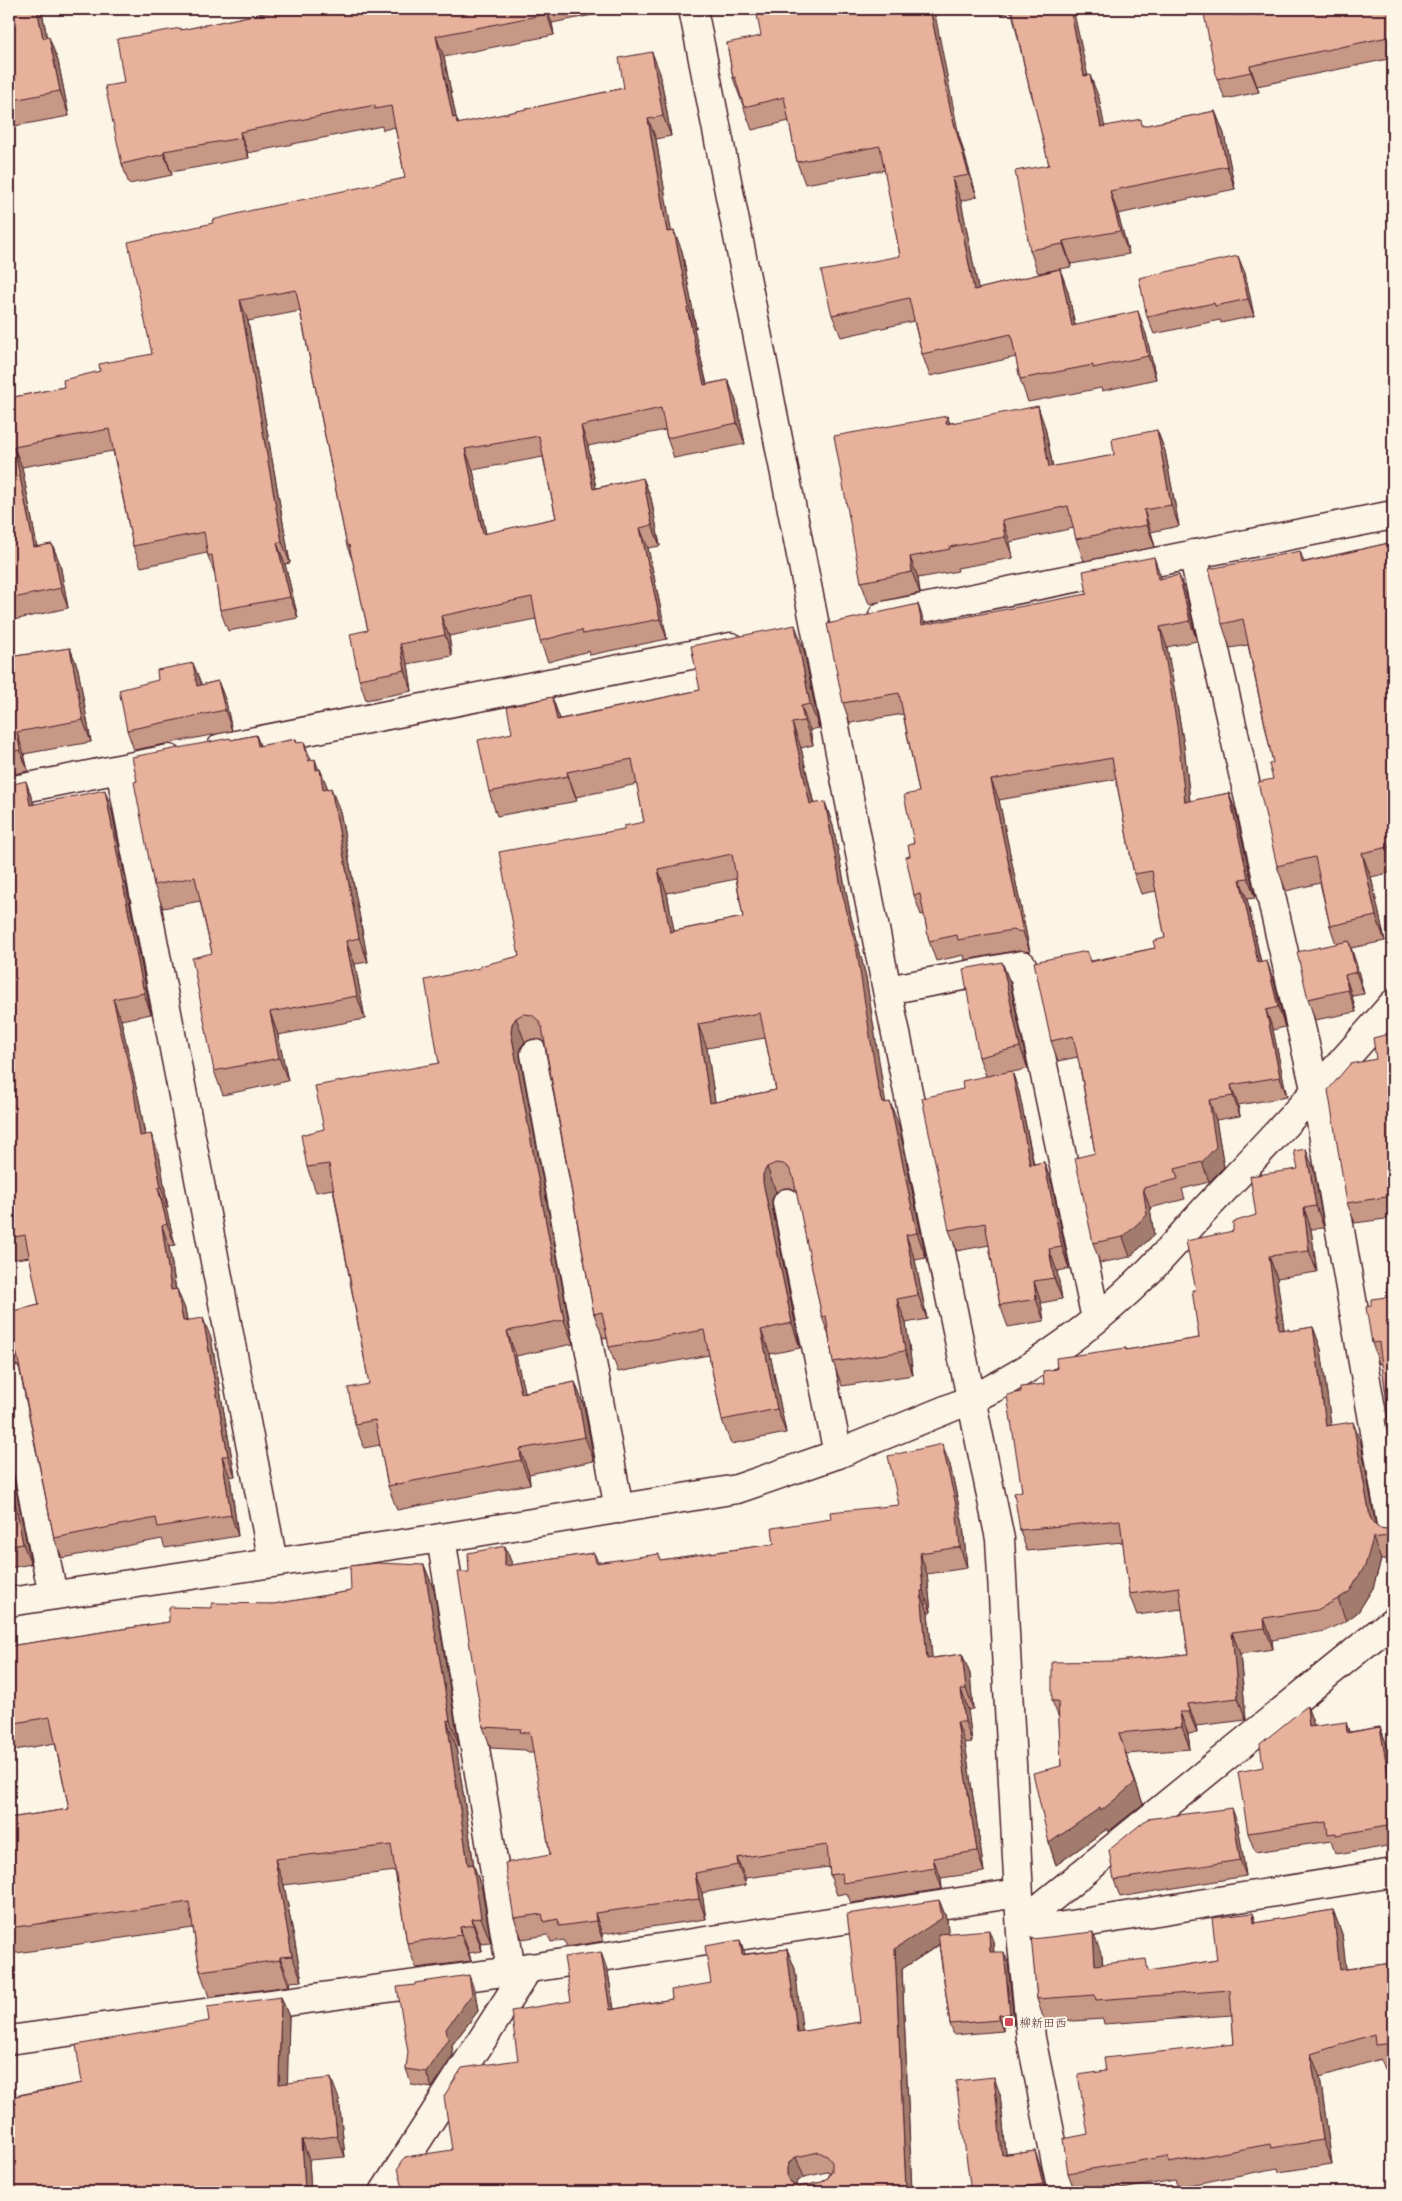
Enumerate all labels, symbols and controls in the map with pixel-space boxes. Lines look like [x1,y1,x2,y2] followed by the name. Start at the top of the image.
[1019,2013,1067,2031] place label: 柳新田西
[1003,2016,1015,2028] marker: 柳新田西

